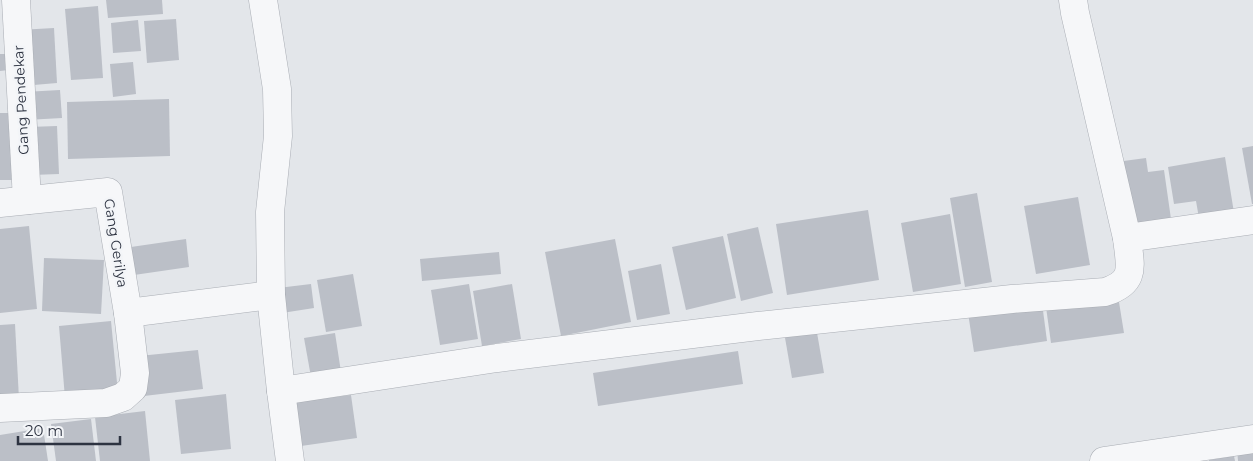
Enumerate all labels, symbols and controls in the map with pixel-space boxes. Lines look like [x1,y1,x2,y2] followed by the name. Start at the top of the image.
[9,44,33,155] street label: Gang Pendekar
[100,197,132,289] street label: Gang Gerilya
[18,414,120,446] scale bar
[25,421,63,440] text: 20 m

